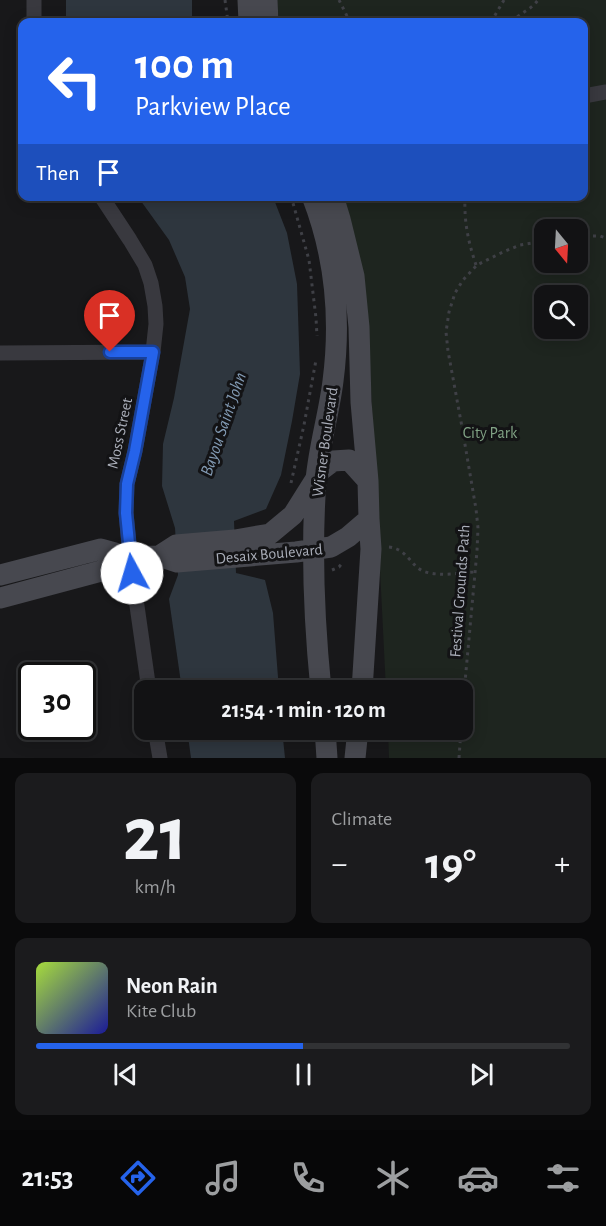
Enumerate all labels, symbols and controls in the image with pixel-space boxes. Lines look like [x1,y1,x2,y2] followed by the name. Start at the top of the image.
[36,42,114,120] icon: left
[135,44,234,86] text: 100 m
[135,93,291,120] text: Parkview Place
[92,156,125,189] icon: arrive
[36,162,80,184] text: Then
[534,219,588,273] north arrow
[534,219,588,339] map controls
[534,285,588,339] button: search
[84,290,135,352] pin
[93,299,126,332] icon: arrive
[198,370,250,478] water label: Bayou Saint John
[309,386,341,498] street label: Wisner Boulevard
[105,396,135,470] street label: Moss Street
[463,425,518,442] park label: City Park
[447,524,473,658] street label: Festival Grounds Path
[100,541,164,605] position arrow
[215,541,323,567] street label: Desaix Boulevard
[18,662,96,740] speed limit sign: 30
[221,699,386,721] text: 21:54 · 1 min · 120 m
[123,797,188,875] text: 21
[332,809,392,829] text: Climate
[425,842,476,887] text: 19°
[332,848,347,881] text: −
[554,848,570,881] text: +
[135,877,176,897] text: km/h
[126,975,218,997] text: Neon Rain
[126,1001,196,1021] text: Kite Club
[109,1058,142,1091] icon: previous
[287,1058,320,1091] icon: pause
[465,1058,498,1091] icon: next
[117,1157,159,1199] icon: directions
[202,1157,244,1199] icon: music
[287,1157,329,1199] icon: phone
[372,1157,414,1199] icon: climate
[457,1157,499,1199] icon: car
[542,1157,584,1199] icon: filters
[22,1164,73,1191] text: 21:53

